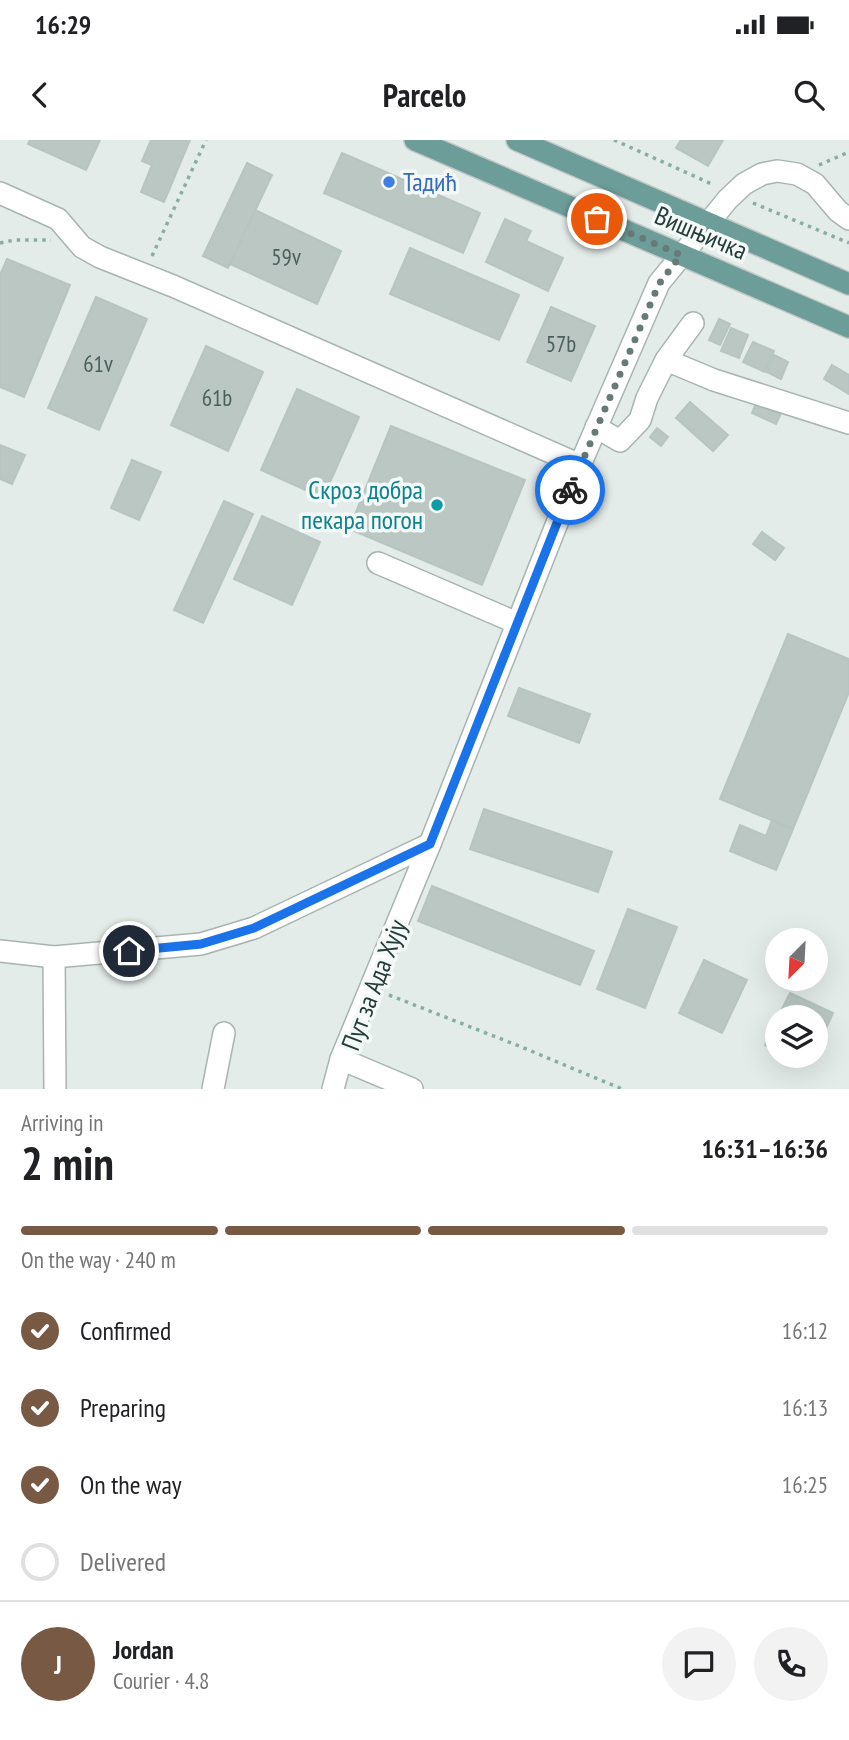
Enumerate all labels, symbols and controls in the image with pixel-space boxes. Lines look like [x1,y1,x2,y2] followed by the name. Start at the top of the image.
[35,8,91,41] text: 16:29
[383,74,466,116] text: Parcelo
[21,76,59,114] icon: back
[790,76,828,114] icon: search
[403,165,457,198] place label: Тадић
[381,174,397,190] marker: Тадић
[567,189,627,249] pin
[650,198,752,267] street label: Вишњичка
[578,200,616,238] icon: bag
[271,242,301,271] house number: 59v
[546,329,576,358] house number: 57b
[83,349,113,378] house number: 61v
[202,383,232,412] house number: 61b
[535,455,605,525] courier
[551,471,589,509] icon: bike
[301,473,423,536] place label: Скроз добра пекара погон
[429,497,445,513] marker: Скроз добра пекара погон
[334,915,414,1055] street label: Пут за Ада Хују
[99,921,159,981] pin
[765,928,828,990] north arrow
[765,928,828,1068] map controls
[110,932,148,970] icon: home
[765,1005,828,1068] button: layers
[21,1108,103,1137] text: Arriving in
[701,1132,828,1165] text: 16:31–16:36
[21,1133,114,1193] text: 2 min
[21,1245,176,1274] text: On the way · 240 m
[21,1312,59,1350] icon: check
[80,1314,171,1347] text: Confirmed
[782,1316,828,1345] text: 16:12
[21,1389,59,1427] icon: check
[80,1391,166,1424] text: Preparing
[782,1393,828,1422] text: 16:13
[21,1466,59,1504] icon: check
[80,1468,182,1501] text: On the way
[782,1470,828,1499] text: 16:25
[80,1545,166,1578] text: Delivered
[662,1627,736,1701] button: chat
[754,1627,828,1701] button: phone
[113,1633,174,1666] text: Jordan
[54,1648,62,1681] text: J
[113,1666,209,1695] text: Courier · 4.8

